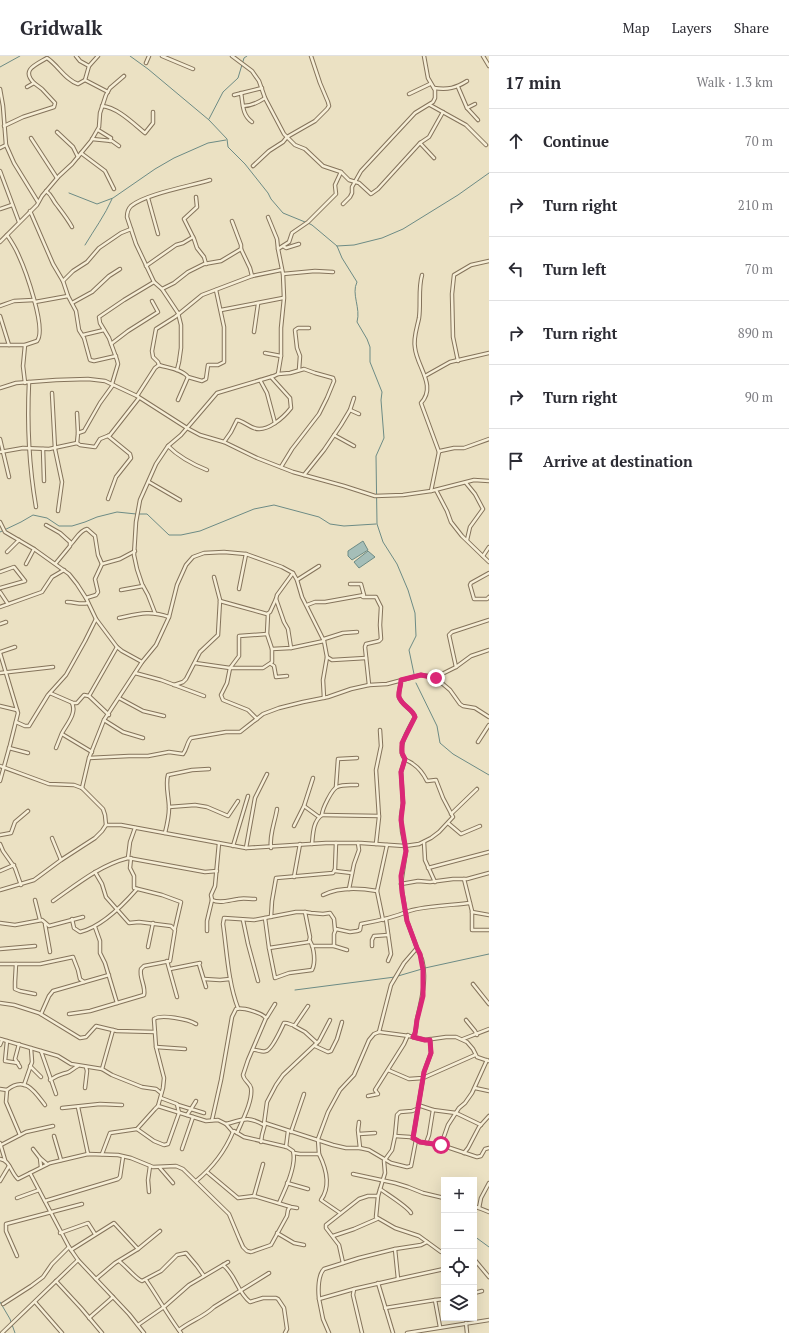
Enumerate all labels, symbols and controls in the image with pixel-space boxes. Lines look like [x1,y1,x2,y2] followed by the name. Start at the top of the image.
[20,15,102,40] text: Gridwalk
[623,18,650,37] text: Map
[672,18,712,37] text: Layers
[734,18,769,37] text: Share
[505,71,561,94] text: 17 min
[697,73,773,91] text: Walk · 1.3 km
[505,130,527,152] icon: ahead
[543,131,609,151] text: Continue
[745,132,773,150] text: 70 m
[505,194,527,216] icon: right
[543,195,618,215] text: Turn right
[738,196,773,214] text: 210 m
[505,258,527,280] icon: left
[543,259,607,279] text: Turn left
[745,260,773,278] text: 70 m
[505,322,527,344] icon: right
[543,323,618,343] text: Turn right
[738,324,773,342] text: 890 m
[505,386,527,408] icon: right
[543,387,618,407] text: Turn right
[745,388,773,406] text: 90 m
[505,450,527,472] icon: arrive
[543,451,693,471] text: Arrive at destination
[427,669,445,687] route end
[432,1136,450,1154] route start
[441,1177,477,1321] map controls
[441,1177,477,1213] button: +
[441,1213,477,1249] button: −
[441,1249,477,1285] button: locate
[441,1285,477,1321] button: layers

